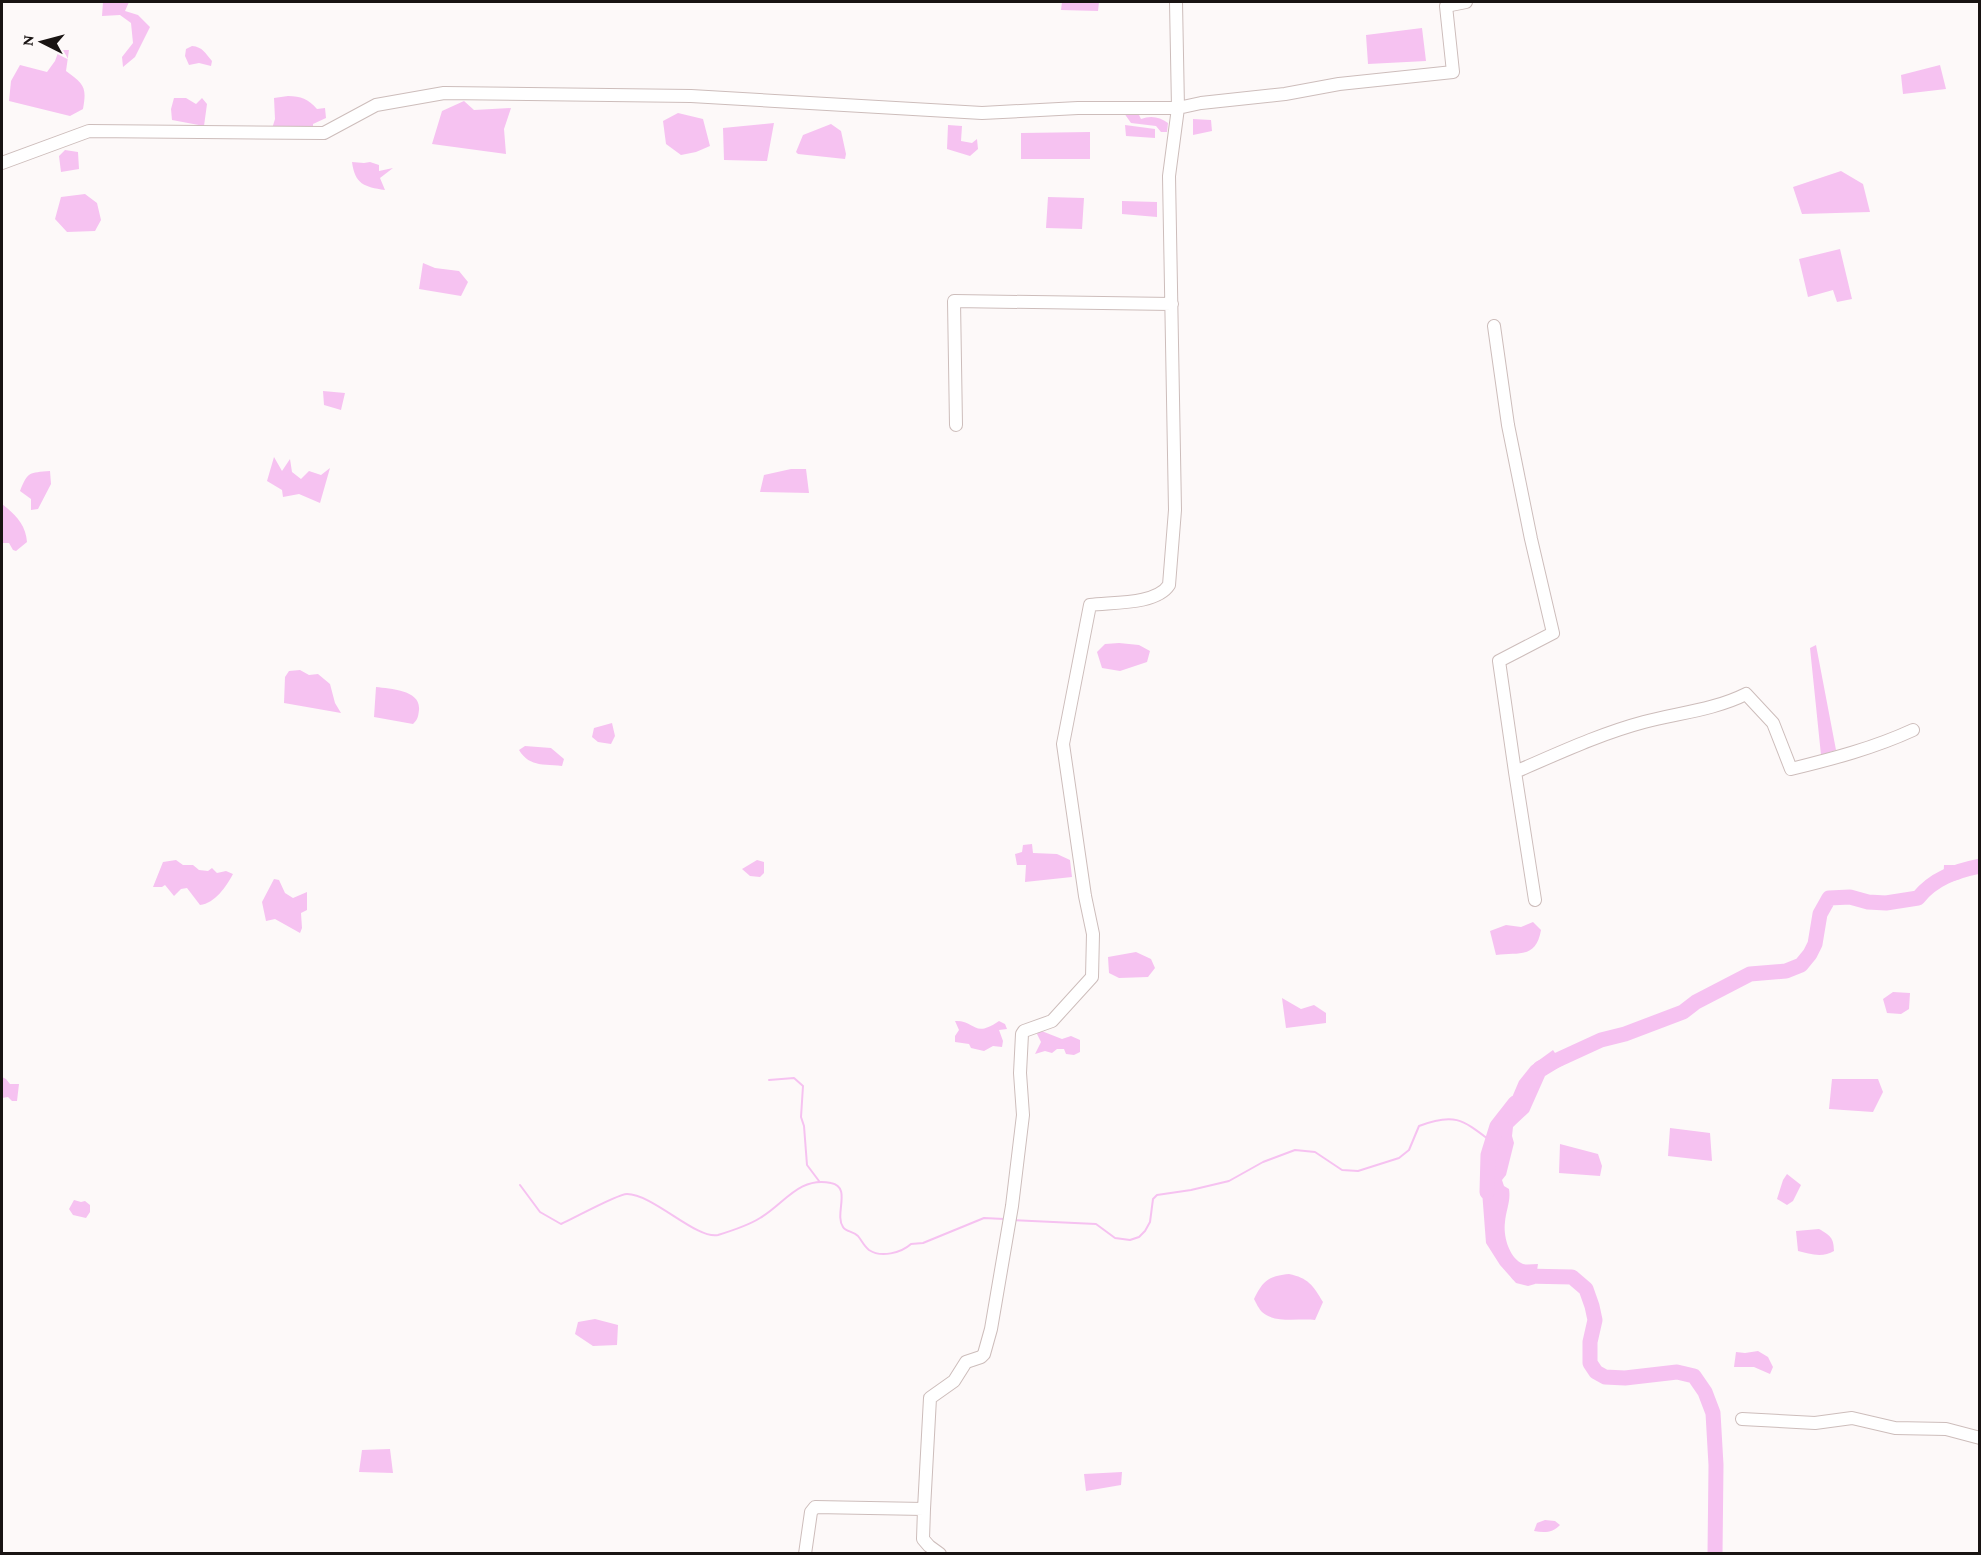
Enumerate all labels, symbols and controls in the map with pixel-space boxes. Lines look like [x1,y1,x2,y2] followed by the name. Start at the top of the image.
[12,12,72,72] north arrow
[19,34,37,47] text: N

